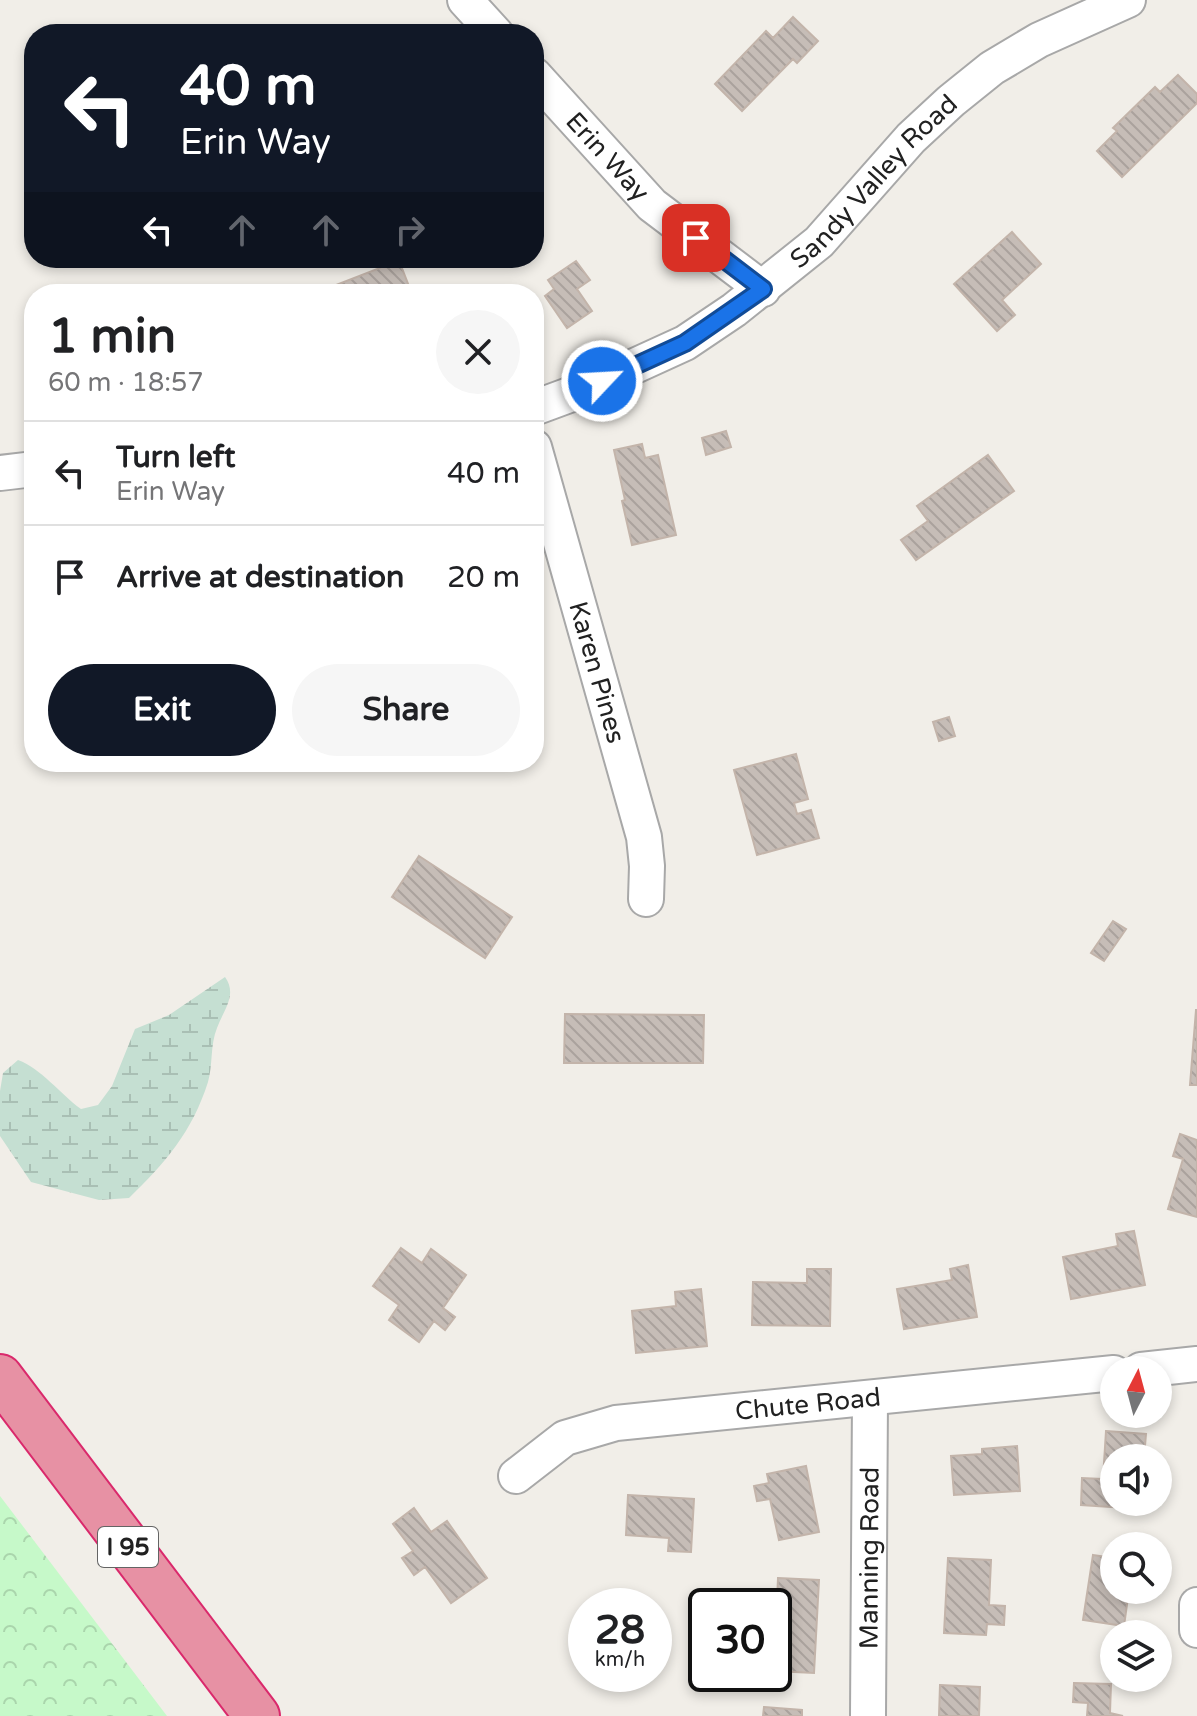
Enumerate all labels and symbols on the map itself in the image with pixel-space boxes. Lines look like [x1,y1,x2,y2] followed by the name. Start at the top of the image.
[784,88,964,275] street label: Sandy Valley Road
[559,106,656,208] street label: Erin Way
[662,204,730,272] pin
[560,339,644,423] position arrow
[562,598,632,747] street label: Karen Pines
[1100,1356,1172,1428] north arrow
[734,1382,882,1427] street label: Chute Road
[853,1467,886,1649] street label: Manning Road
[98,1527,158,1567] road number: I 95
[688,1588,792,1692] speed limit sign: 30

